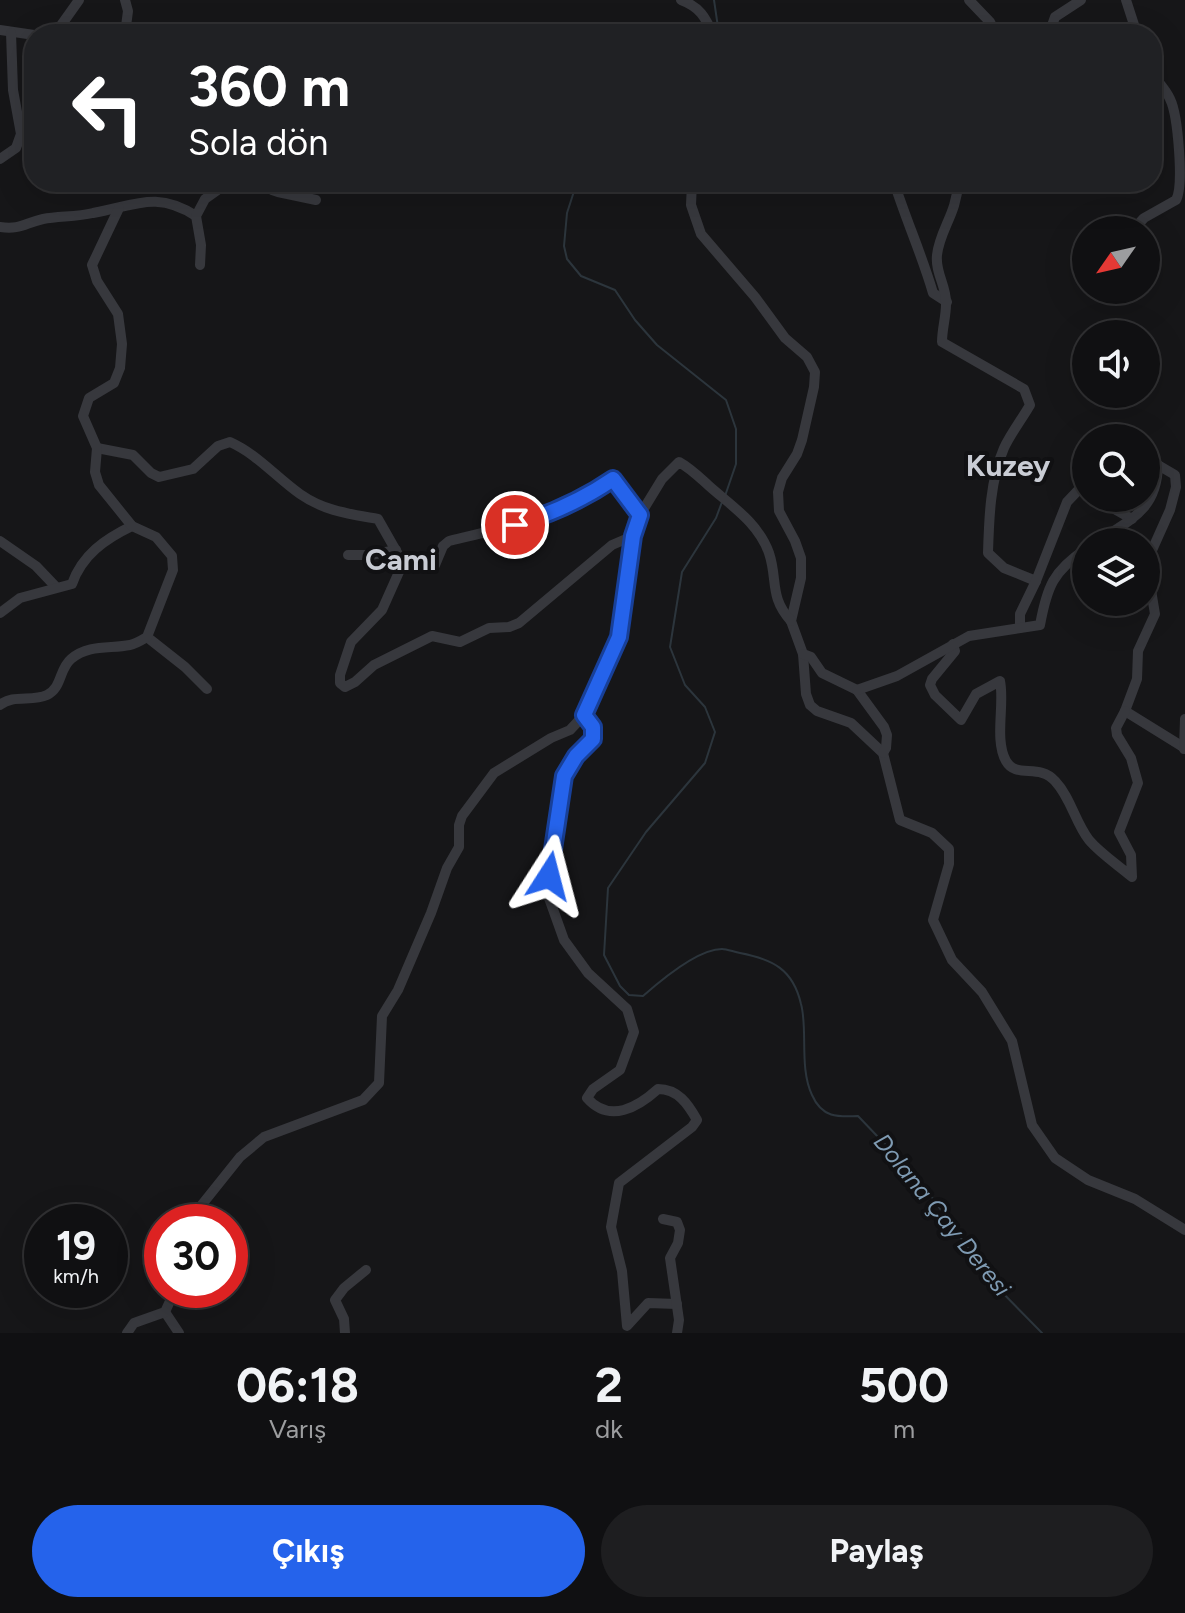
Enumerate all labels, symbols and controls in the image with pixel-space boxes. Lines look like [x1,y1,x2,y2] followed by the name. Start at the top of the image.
[188,53,350,120] text: 360 m
[56,56,160,160] icon: left
[188,121,328,164] text: Sola dön
[1072,216,1160,304] north arrow
[1072,216,1160,616] map controls
[1072,320,1160,408] button: sound
[1072,424,1160,512] button: search
[966,447,1051,484] district label: Kuzey
[481,491,549,559] pin
[493,503,537,547] icon: arrive
[1072,528,1160,616] button: layers
[365,541,437,578] district label: Cami
[507,834,591,918] position arrow
[868,1127,1017,1302] water label: Dolana Çay Deresi
[144,1204,248,1308] speed limit sign: 30
[56,1222,96,1270] text: 19
[53,1264,99,1288] text: km/h
[236,1356,359,1414] text: 06:18
[595,1356,623,1414] text: 2
[859,1356,949,1414] text: 500
[269,1413,326,1445] text: Varış
[595,1413,623,1445] text: dk
[893,1413,915,1445] text: m
[32,1505,585,1597] button: Çıkış
[601,1505,1153,1597] button: Paylaş

